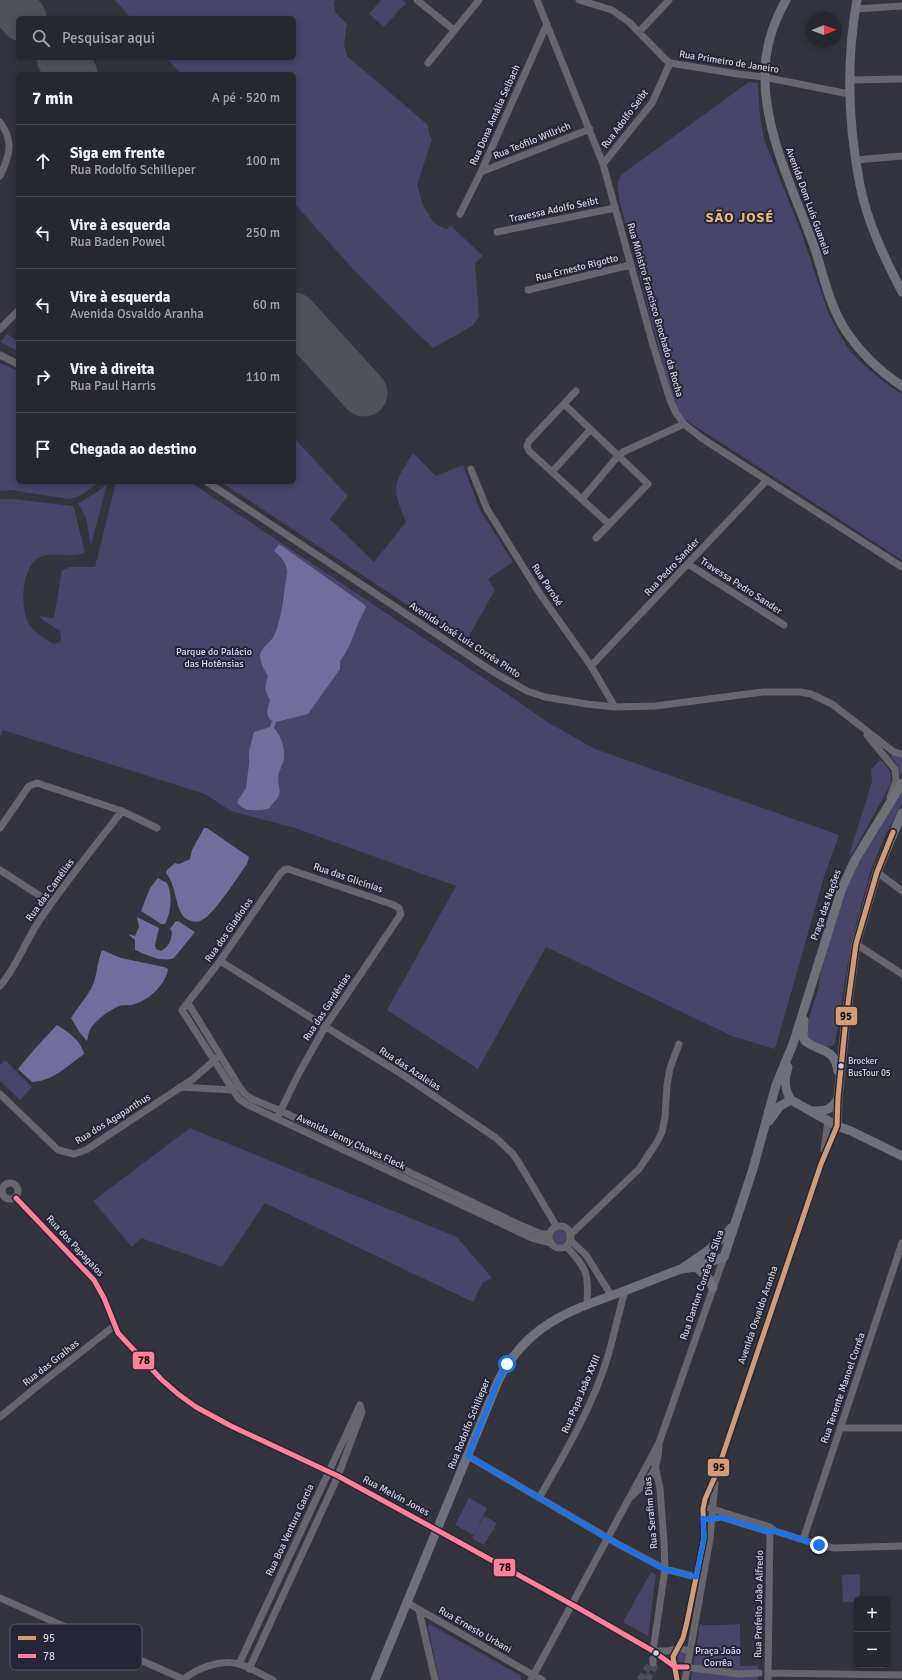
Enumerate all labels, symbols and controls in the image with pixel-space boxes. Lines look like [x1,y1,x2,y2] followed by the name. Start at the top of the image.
[806,12,842,48] north arrow
[16,16,296,60] search box
[30,27,52,49] icon: search
[62,29,155,47] text: Pesquisar aqui
[678,48,780,76] street label: Rua Primeiro de Janeiro
[467,63,523,167] street label: Rua Dona Amália Selbach
[599,87,651,151] street label: Rua Adolfo Seibt
[32,88,73,109] text: 7 min
[212,90,280,106] text: A pé · 520 m
[492,120,572,162] street label: Rua Teófilo Willrich
[70,144,165,162] text: Siga em frente
[783,146,833,256] street label: Avenida Dom Luís Guanela
[32,150,54,172] icon: ahead
[246,153,280,169] text: 100 m
[70,162,196,178] text: Rua Rodolfo Schilieper
[508,195,600,225] street label: Travessa Adolfo Seibt
[706,209,774,226] district label: SÃO JOSÉ
[70,216,170,234] text: Vire à esquerda
[32,222,54,244] icon: left
[624,222,686,398] street label: Rua Ministro Francisco Brochado da Rocha
[246,225,280,241] text: 250 m
[70,234,165,250] text: Rua Baden Powel
[534,252,620,284] street label: Rua Ernesto Rigotto
[70,288,170,306] text: Vire à esquerda
[32,294,54,316] icon: left
[253,297,280,313] text: 60 m
[70,306,204,322] text: Avenida Osvaldo Aranha
[70,360,154,378] text: Vire à direita
[32,366,54,388] icon: right
[246,369,280,385] text: 110 m
[70,378,156,394] text: Rua Paul Harris
[32,438,54,460] icon: arrive
[70,440,197,458] text: Chegada ao destino
[642,535,702,599] street label: Rua Pedro Sander
[698,555,784,617] street label: Travessa Pedro Sander
[529,562,565,608] street label: Rua Parobé
[407,600,523,680] street label: Avenida José Luiz Corrêa Pinto
[176,646,252,670] park label: Parque do Palácio das Hotênsias
[23,856,77,924] street label: Rua das Camélias
[312,861,385,896] street label: Rua das Glicínias
[808,867,844,942] street label: Praça das Nações
[202,895,256,964] street label: Rua dos Gladiolos
[301,970,354,1043] street label: Rua das Gardênias
[835,1006,858,1026] line badge: 95
[840,1010,852,1023] text: 95
[377,1045,444,1094] street label: Rua das Azaleias
[848,1056,891,1079] place label: Brocker BusTour 05
[836,1061,846,1071] marker: Brocker BusTour 05
[73,1091,153,1147] street label: Rua dos Agapanthus
[295,1112,407,1172] street label: Avenida Jenny Chaves Fleck
[44,1213,107,1279] street label: Rua dos Papagaios
[678,1228,726,1342] street label: Rua Danton Corrêa da Silva
[736,1264,780,1366] street label: Avenida Osvaldo Aranha
[818,1331,868,1445] street label: Rua Tenente Manoel Corrêa
[20,1337,82,1389] street label: Rua das Gralhas
[132,1351,155,1370] line badge: 78
[559,1353,603,1435] street label: Rua Papa João XXIII
[138,1354,150,1367] text: 78
[498,1355,516,1373] route start
[445,1377,493,1471] street label: Rua Rodolfo Schilieper
[707,1458,730,1477] line badge: 95
[713,1461,725,1474] text: 95
[361,1473,432,1519] street label: Rua Melvin Jones
[642,1476,660,1550] street label: Rua Serafim Dias
[263,1482,317,1578] street label: Rua Boa Ventura Garcia
[810,1536,828,1554] route end
[752,1550,766,1658] street label: Rua Prefeito João Alfredo
[493,1558,516,1577] line badge: 78
[499,1561,511,1574] text: 78
[854,1596,890,1668] map controls
[854,1596,890,1632] button: +
[436,1604,514,1656] street label: Rua Ernesto Urbani
[10,1624,142,1670] legend
[43,1632,55,1645] text: 95
[854,1632,890,1668] button: −
[695,1645,741,1669] park label: Praça João Corrêa
[651,1648,661,1658] unlabelled marker
[43,1650,55,1663] text: 78

